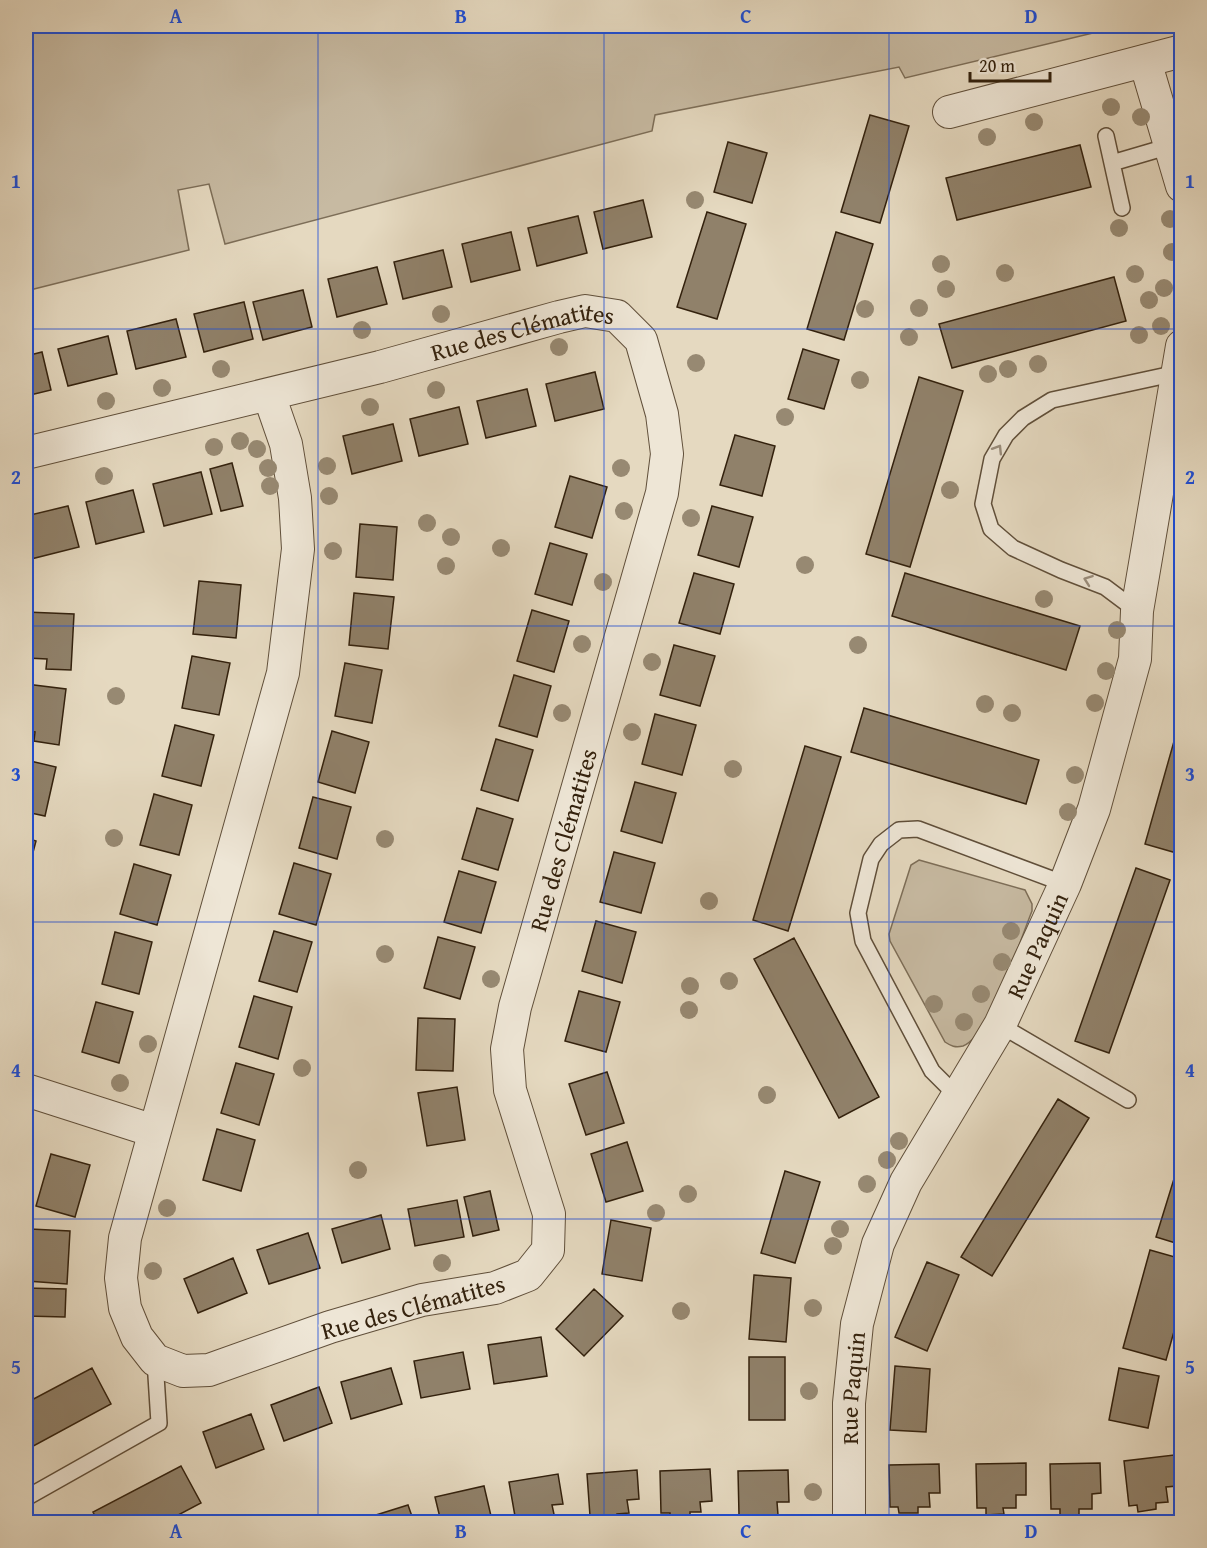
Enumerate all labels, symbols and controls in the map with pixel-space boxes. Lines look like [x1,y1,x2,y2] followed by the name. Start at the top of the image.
[170,1,183,30] text: A
[455,1,467,30] text: B
[740,1,752,30] text: C
[1024,1,1038,30] text: D
[970,45,1050,83] scale bar
[979,52,1015,79] text: 20 m
[11,166,21,195] text: 1
[1185,166,1195,195] text: 1
[427,294,617,370] street label: Rue des Clématites
[990,445,1002,455] one-way arrow
[11,462,21,491] text: 2
[1185,462,1195,491] text: 2
[1084,575,1094,588] one-way arrow
[520,744,606,936] street label: Rue des Clématites
[11,759,21,788] text: 3
[1185,759,1195,788] text: 3
[997,886,1077,1004] street label: Rue Paquin
[11,1055,21,1084] text: 4
[1185,1055,1195,1084] text: 4
[317,1266,509,1348] street label: Rue des Clématites
[832,1329,874,1445] street label: Rue Paquin
[11,1352,21,1381] text: 5
[1185,1352,1195,1381] text: 5
[170,1516,183,1545] text: A
[455,1516,467,1545] text: B
[740,1516,752,1545] text: C
[1024,1516,1038,1545] text: D

